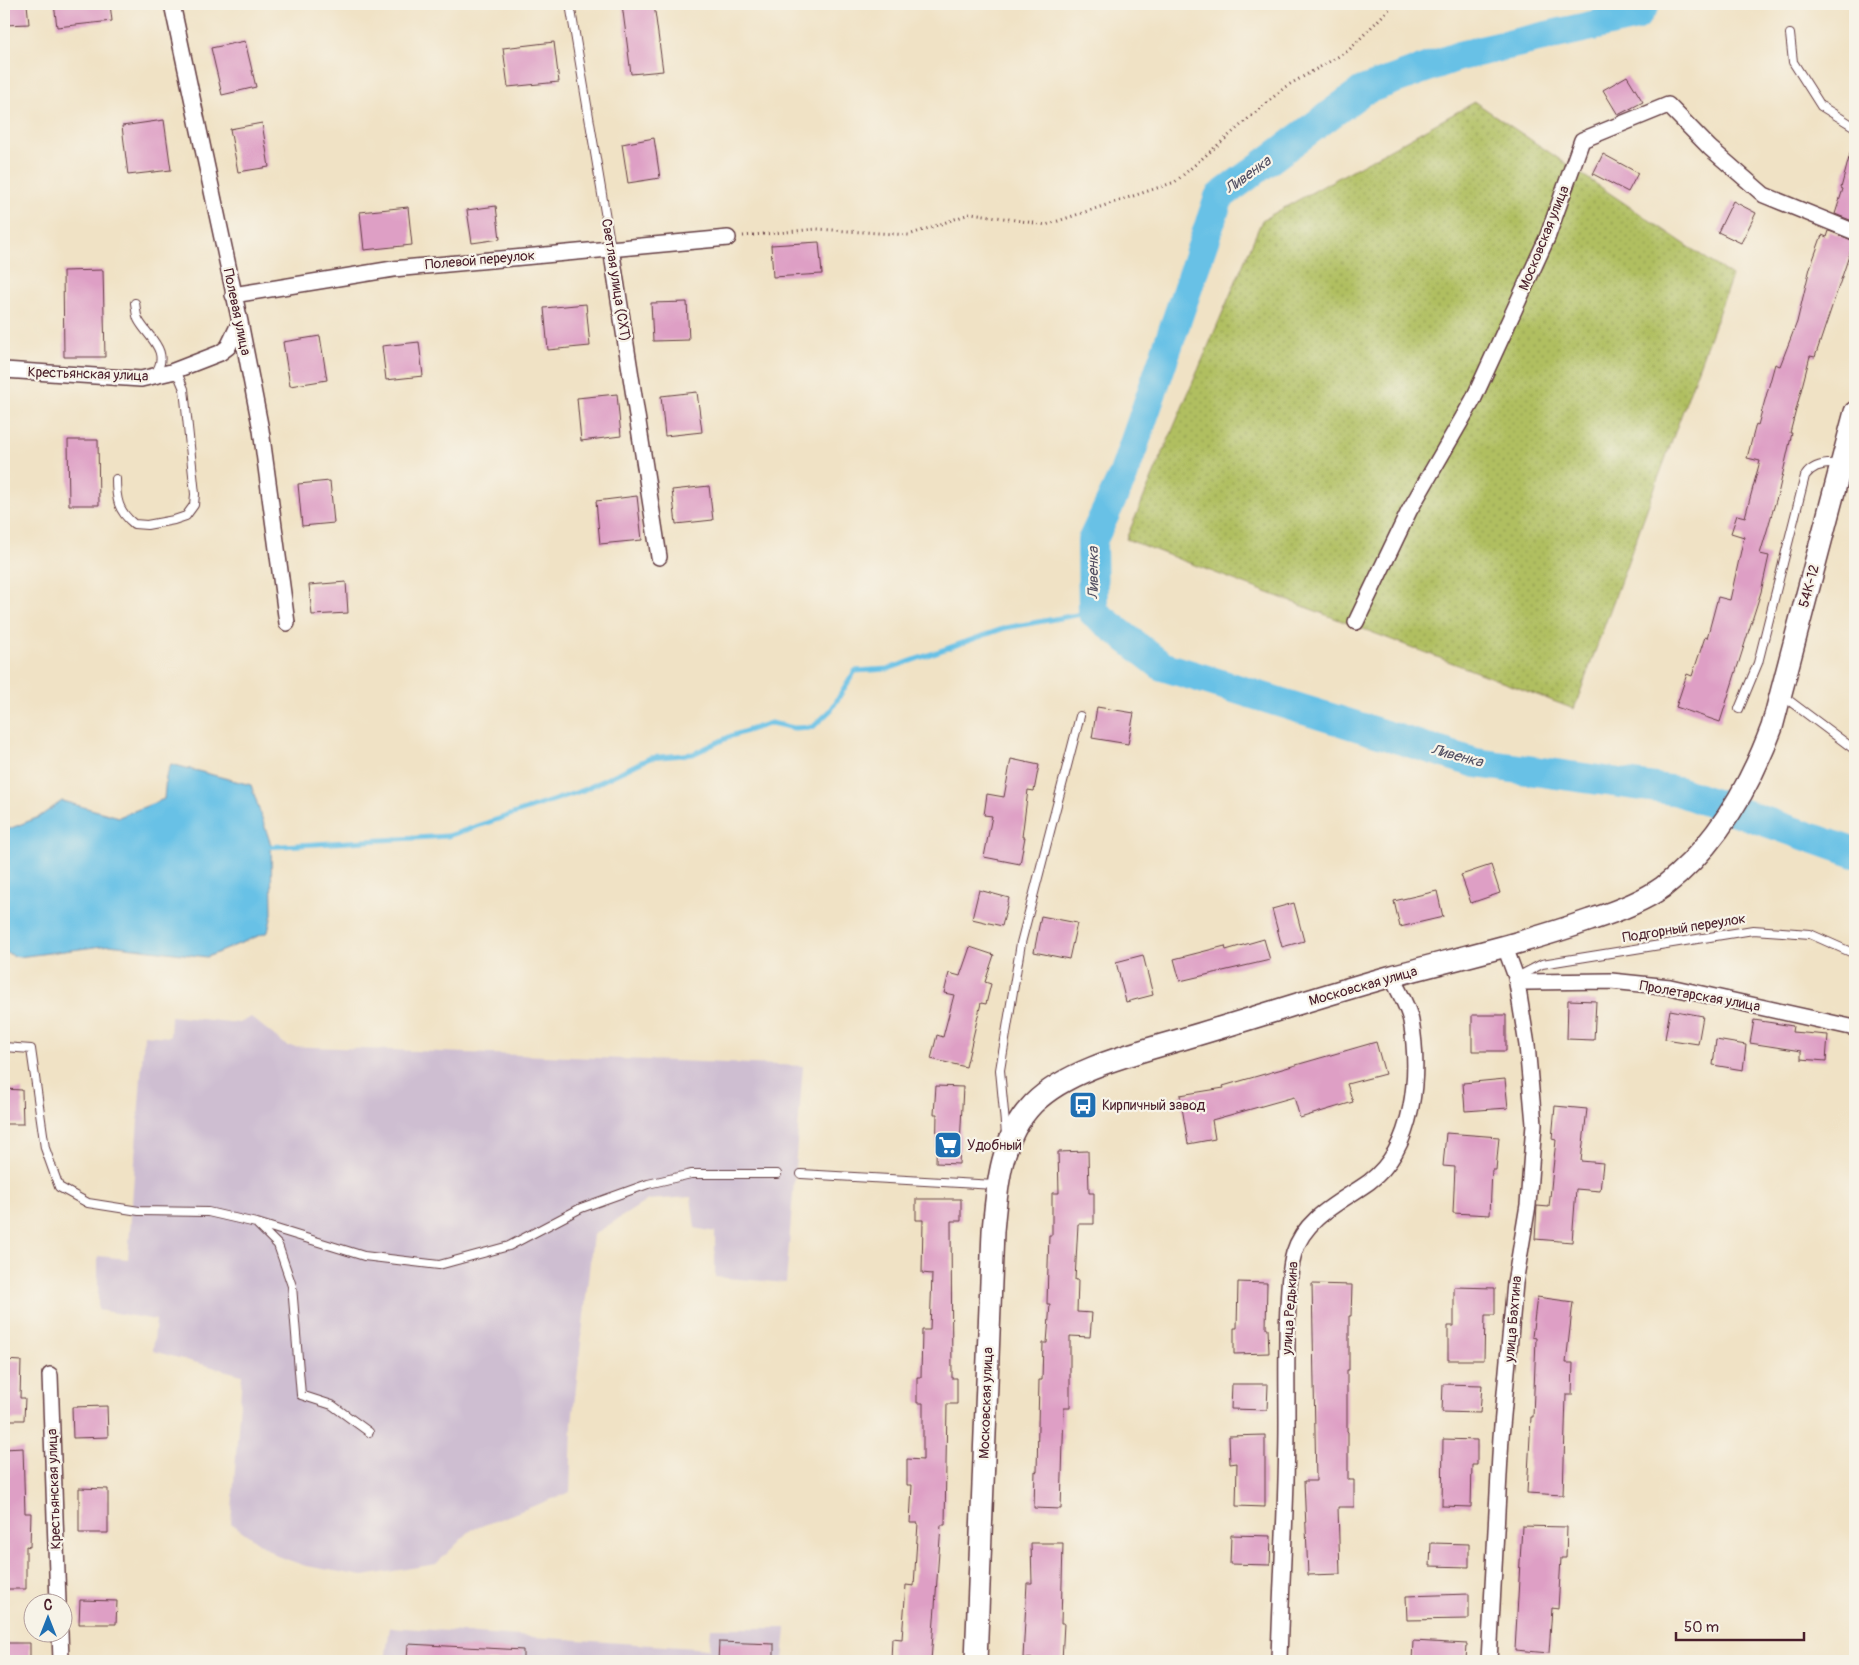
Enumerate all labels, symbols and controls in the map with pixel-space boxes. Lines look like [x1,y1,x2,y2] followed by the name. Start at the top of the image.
[1221,151,1276,198] water label: Ливенка
[1515,183,1573,293] street label: Московская улица
[598,217,634,343] street label: Светлая улица (СХТ)
[424,247,536,273] street label: Полевой переулок
[220,267,254,357] street label: Полевая улица
[27,363,149,385] street label: Крестьянская улица
[1084,546,1103,599] water label: Ливенка
[1795,563,1823,609] street label: 54K-12
[1429,740,1486,772] water label: Ливенка
[1621,910,1747,946] street label: Подгорный переулок
[1307,962,1419,1010] street label: Московская улица
[1638,977,1762,1015] street label: Пролетарская улица
[1068,1090,1098,1120] bus stop icon: Кирпичный завод
[1102,1097,1206,1114] place label: Кирпичный завод
[933,1130,963,1160] supermarket icon: Удобный
[967,1137,1022,1154] place label: Удобный
[1278,1261,1302,1356] street label: улица Редькина
[1501,1275,1525,1364] street label: улица Бахтина
[976,1347,996,1459] street label: Московская улица
[43,1428,65,1550] street label: Крестьянская улица
[22,1592,72,1642] north arrow
[44,1597,53,1614] text: С
[1676,1610,1804,1642] scale bar
[1684,1618,1719,1637] text: 50 m

